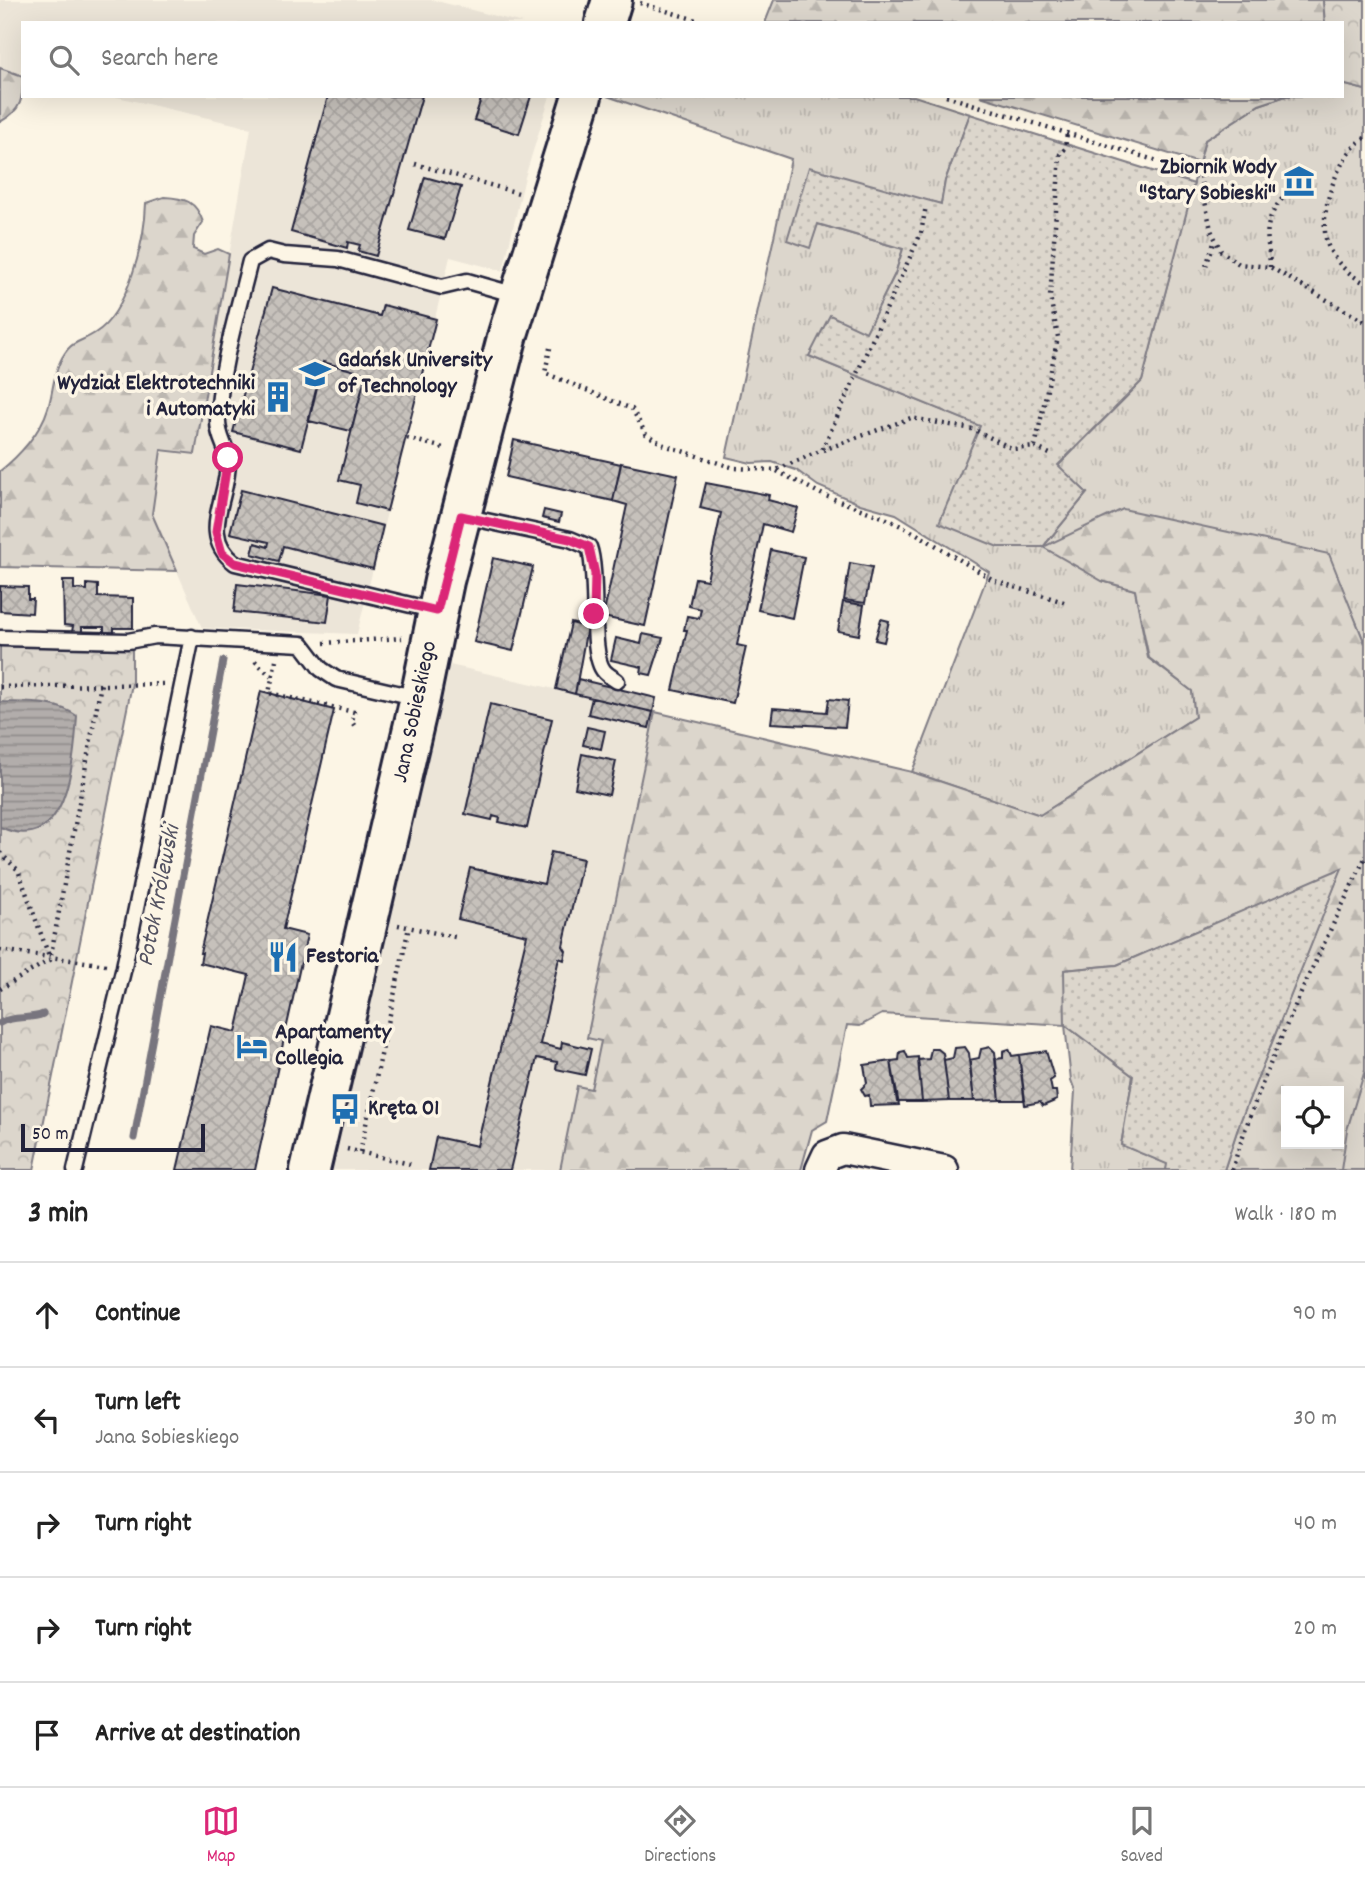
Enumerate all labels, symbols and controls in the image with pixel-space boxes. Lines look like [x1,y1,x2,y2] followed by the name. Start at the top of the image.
[21,21,1344,98] search box
[45,41,83,79] icon: search
[101,41,219,78] text: Search here
[1139,152,1278,211] place label: Zbiornik Wody "Stary Sobieski"
[1282,164,1316,198] museum icon: Zbiornik Wody "Stary Sobieski"
[338,345,494,404] place label: Gdańsk University of Technology
[298,357,332,391] school or university icon: Gdańsk University of Technology
[57,368,256,427] place label: Wydział Elektrotechniki i Automatyki
[261,380,295,414] building icon: Wydział Elektrotechniki i Automatyki
[212,442,243,473] route start
[578,598,609,629] route end
[385,638,447,786] street label: Jana Sobieskiego
[130,819,191,970] water label: Potok Królewski
[266,940,300,974] restaurant icon: Festoria
[306,941,380,974] place label: Festoria
[275,1017,393,1076] place label: Apartamenty Collegia
[235,1029,269,1063] hotel icon: Apartamenty Collegia
[1281,1086,1344,1149] map controls
[1281,1086,1344,1149] button: locate
[328,1092,362,1126] bus stop icon: Kręta 01
[368,1093,439,1126] place label: Kręta 01
[21,1121,205,1153] scale bar
[32,1122,69,1149] text: 50 m
[28,1194,88,1237] text: 3 min
[1234,1199,1337,1232] text: Walk · 180 m
[28,1296,66,1334] icon: ahead
[95,1296,180,1333] text: Continue
[1293,1298,1337,1331] text: 90 m
[95,1385,181,1422] text: Turn left
[28,1401,66,1439] icon: left
[1293,1403,1337,1436] text: 30 m
[95,1422,239,1455] text: Jana Sobieskiego
[28,1506,66,1544] icon: right
[95,1506,192,1543] text: Turn right
[1294,1508,1337,1541] text: 40 m
[28,1611,66,1649] icon: right
[95,1611,192,1648] text: Turn right
[1293,1613,1337,1646] text: 20 m
[28,1716,66,1754] icon: arrive
[95,1716,300,1753] text: Arrive at destination
[202,1802,240,1871] tab: Map
[644,1802,716,1871] tab: Directions
[1120,1802,1163,1871] tab: Saved

